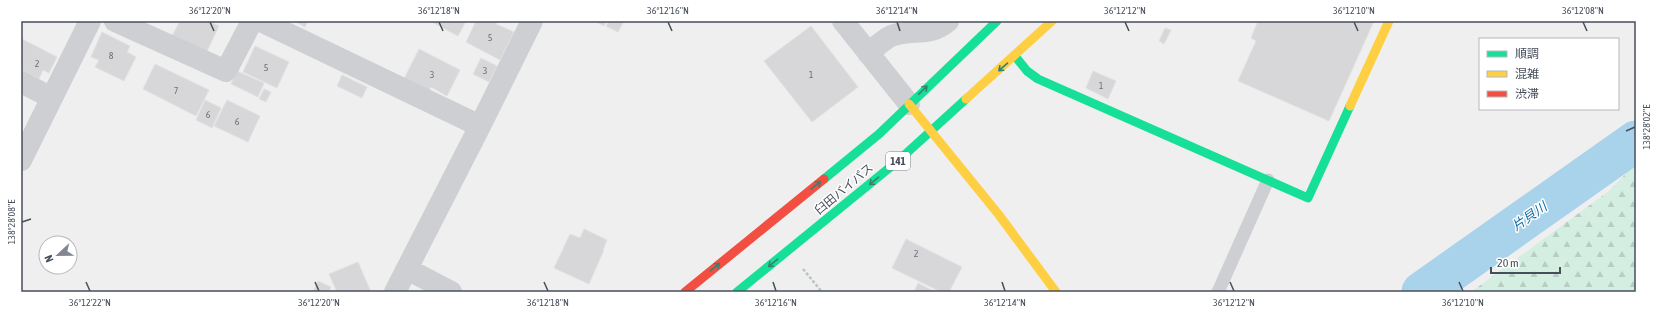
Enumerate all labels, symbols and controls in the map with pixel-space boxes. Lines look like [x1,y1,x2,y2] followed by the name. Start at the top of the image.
[189,5,231,16] text: 36°12'20"N
[418,5,460,16] text: 36°12'18"N
[647,5,689,16] text: 36°12'16"N
[876,5,918,16] text: 36°12'14"N
[1104,5,1146,16] text: 36°12'12"N
[1333,5,1375,16] text: 36°12'10"N
[1562,5,1604,16] text: 36°12'08"N
[488,32,493,43] house number: 5
[1479,38,1619,110] legend
[1515,47,1539,61] text: 順調
[109,50,114,61] house number: 8
[35,58,40,69] house number: 2
[264,62,269,73] house number: 5
[997,62,1008,71] one-way arrow
[483,65,488,76] house number: 3
[1515,67,1539,81] text: 混雑
[430,69,435,80] house number: 3
[809,69,814,80] house number: 1
[1099,80,1104,91] house number: 1
[174,85,179,96] house number: 7
[918,85,928,95] one-way arrow
[1515,87,1539,101] text: 渋滞
[1641,104,1652,149] text: 138°28'02"E
[206,109,211,120] house number: 6
[235,116,240,127] house number: 6
[886,152,910,170] road number: 141
[812,161,876,217] street label: 臼田バイパス
[868,176,879,185] one-way arrow
[810,181,821,190] one-way arrow
[1509,198,1551,234] water label: 片貝川
[6,199,17,244] text: 138°28'08"E
[38,235,78,275] north arrow
[914,248,919,259] house number: 2
[1491,249,1560,275] scale bar
[42,253,56,264] text: N
[1497,256,1519,270] text: 20 m
[768,259,779,267] one-way arrow
[710,263,720,272] one-way arrow
[69,297,111,308] text: 36°12'22"N
[298,297,340,308] text: 36°12'20"N
[527,297,569,308] text: 36°12'18"N
[755,297,797,308] text: 36°12'16"N
[984,297,1026,308] text: 36°12'14"N
[1213,297,1255,308] text: 36°12'12"N
[1442,297,1484,308] text: 36°12'10"N

